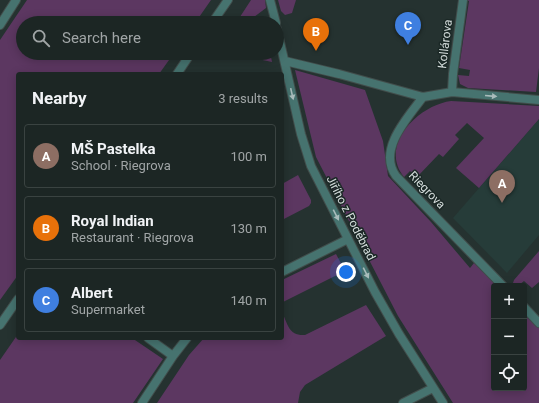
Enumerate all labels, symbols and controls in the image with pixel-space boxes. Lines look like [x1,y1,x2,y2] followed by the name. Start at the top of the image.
[395,12,421,45] pin: C
[16,16,284,60] search box
[303,18,329,51] pin: B
[435,19,455,69] street label: Kollárova
[30,27,52,49] icon: search
[62,29,141,47] text: Search here
[32,88,87,108] text: Nearby
[290,88,296,100] one-way arrow
[218,91,268,106] text: 3 results
[485,93,497,100] one-way arrow
[71,140,156,158] text: MŠ Pastelka
[42,149,50,164] text: A
[230,149,267,164] text: 100 m
[71,158,171,173] text: School · Riegrova
[406,168,448,212] street label: Riegrova
[489,170,515,203] pin: A
[324,173,378,263] street label: Jiřího z Poděbrad
[333,210,340,221] one-way arrow
[71,212,154,230] text: Royal Indian
[42,221,50,236] text: B
[230,221,267,236] text: 130 m
[71,230,194,245] text: Restaurant · Riegrova
[336,262,356,282] your location
[363,268,369,279] one-way arrow
[491,283,527,391] map controls
[491,283,527,319] button: +
[71,284,113,302] text: Albert
[42,293,50,308] text: C
[230,293,267,308] text: 140 m
[71,302,145,317] text: Supermarket
[491,319,527,355] button: −
[491,355,527,391] button: locate

